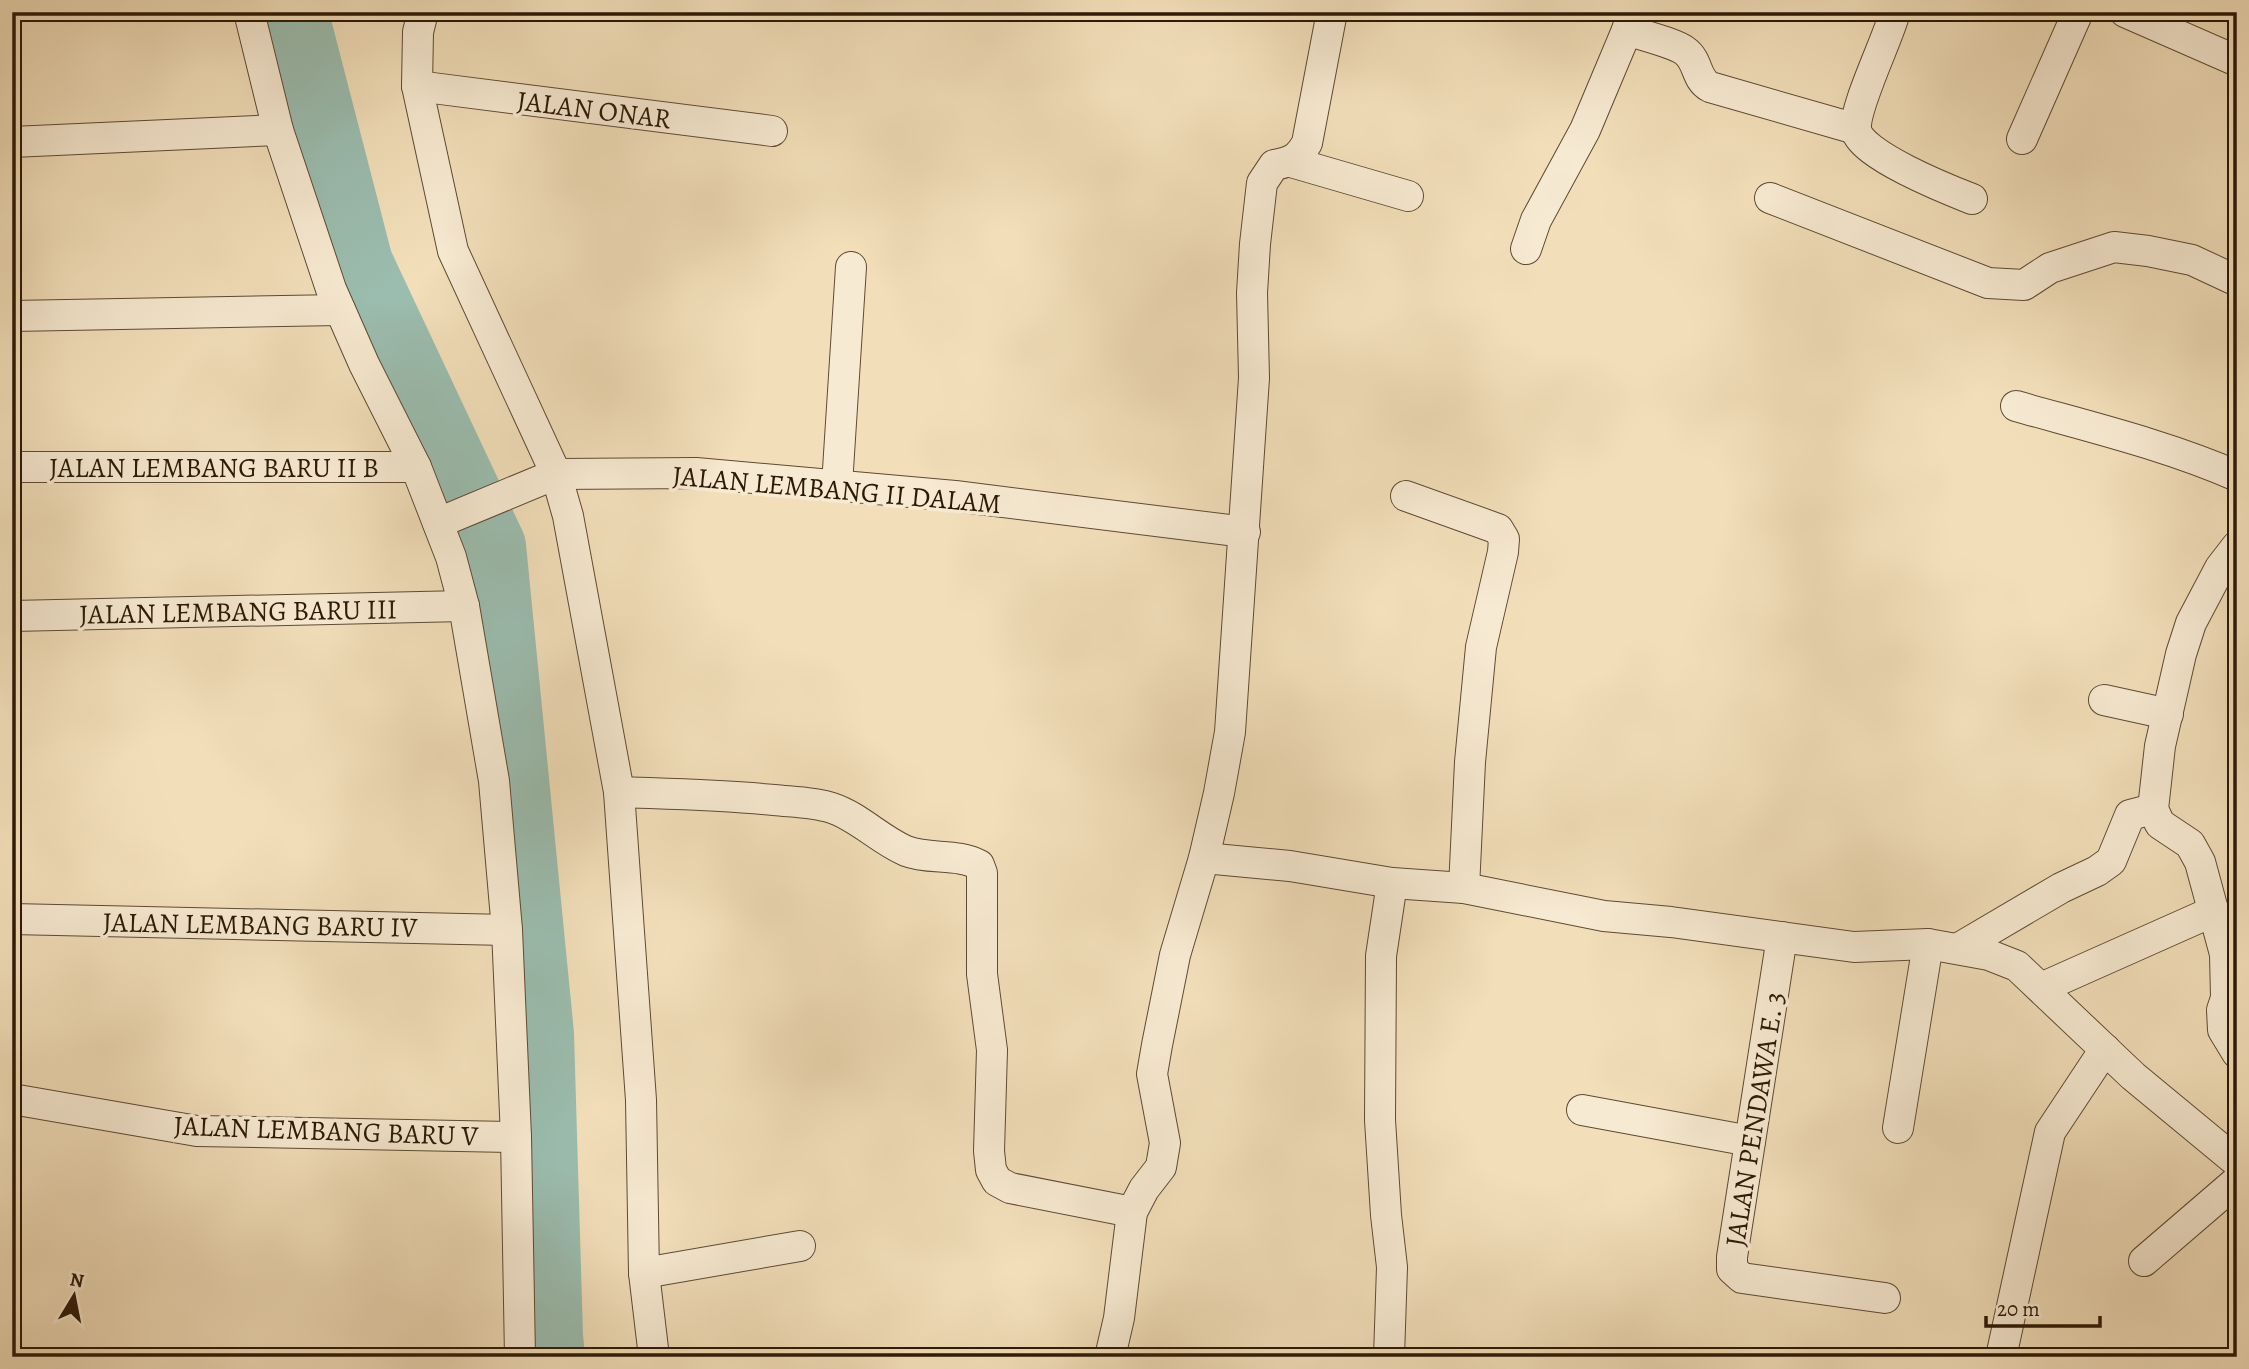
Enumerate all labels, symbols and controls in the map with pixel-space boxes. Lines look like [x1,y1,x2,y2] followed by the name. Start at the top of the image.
[515,82,673,138] street label: JALAN ONAR
[49,449,379,487] street label: JALAN LEMBANG BARU II B
[671,457,1003,523] street label: JALAN LEMBANG II DALAM
[79,590,397,634] street label: JALAN LEMBANG BARU III
[102,903,419,947] street label: JALAN LEMBANG BARU IV
[1716,989,1794,1249] street label: JALAN PENDAWA E. 3
[173,1107,480,1155] street label: JALAN LEMBANG BARU V
[38,1260,108,1330] north arrow
[68,1266,86,1294] text: N
[1986,1285,2100,1329] scale bar
[1997,1295,2040,1323] text: 20 m

